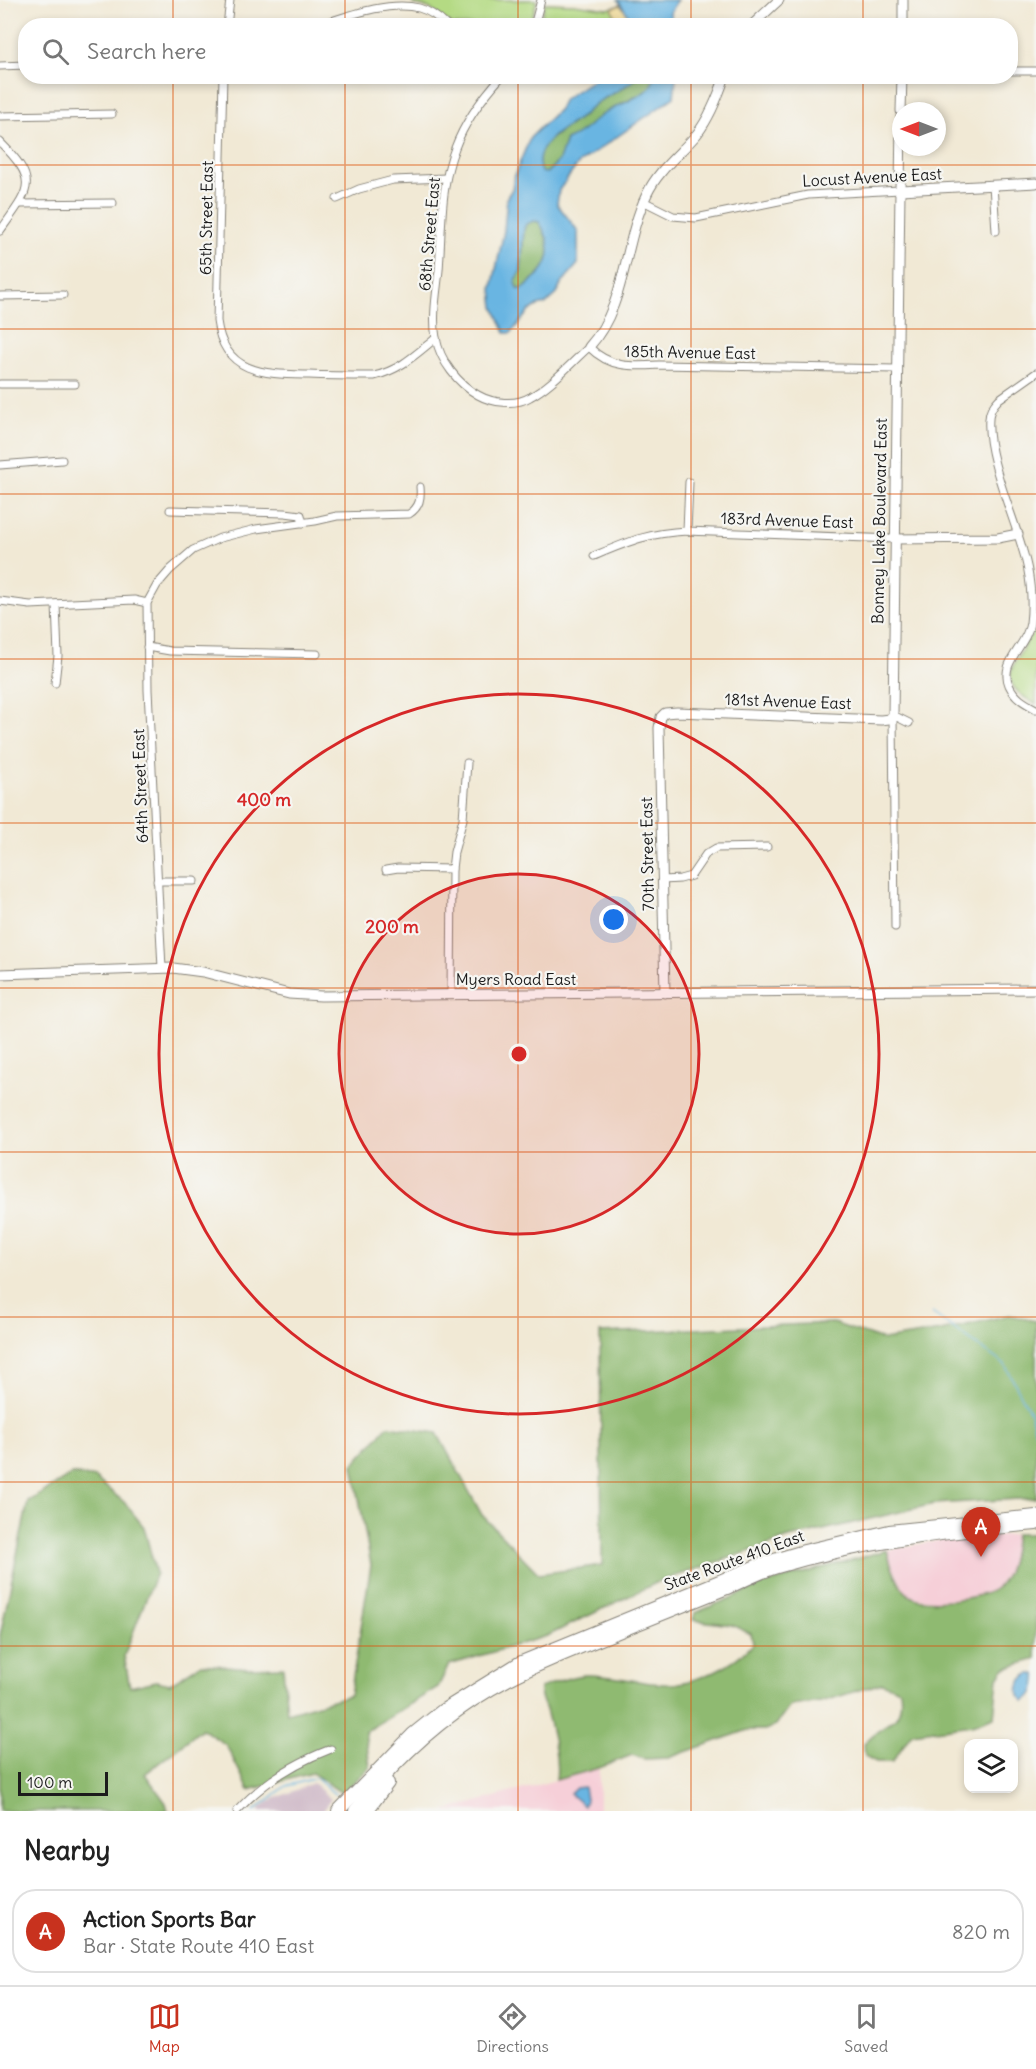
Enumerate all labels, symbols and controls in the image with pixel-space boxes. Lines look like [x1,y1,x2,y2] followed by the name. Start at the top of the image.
[18,18,1018,84] search box
[39,35,72,68] icon: search
[87,37,206,65] text: Search here
[892,102,946,156] north arrow
[195,160,217,275] street label: 65th Street East
[802,163,943,191] street label: Locust Avenue East
[414,176,444,292] street label: 68th Street East
[624,341,757,363] street label: 185th Avenue East
[867,417,891,624] street label: Bonney Lake Boulevard East
[720,508,854,532] street label: 183rd Avenue East
[724,689,852,713] street label: 181st Avenue East
[128,728,152,844] street label: 64th Street East
[237,788,291,811] text: 400 m
[636,796,658,911] street label: 70th Street East
[599,905,628,934] your location
[365,915,419,938] text: 200 m
[456,969,577,989] street label: Myers Road East
[509,1044,529,1064] centre of rings
[962,1508,1000,1557] pin: A
[661,1525,807,1595] street label: State Route 410 East
[964,1739,1018,1793] map controls
[964,1739,1018,1793] button: layers
[18,1769,108,1796] scale bar
[27,1772,72,1792] text: 100 m
[24,1834,110,1867] text: Nearby
[83,1905,256,1933] text: Action Sports Bar
[39,1919,52,1944] text: A
[952,1919,1010,1944] text: 820 m
[83,1933,314,1958] text: Bar · State Route 410 East
[148,2000,181,2056] tab: Map
[476,2000,549,2056] tab: Directions
[844,2000,888,2056] tab: Saved

